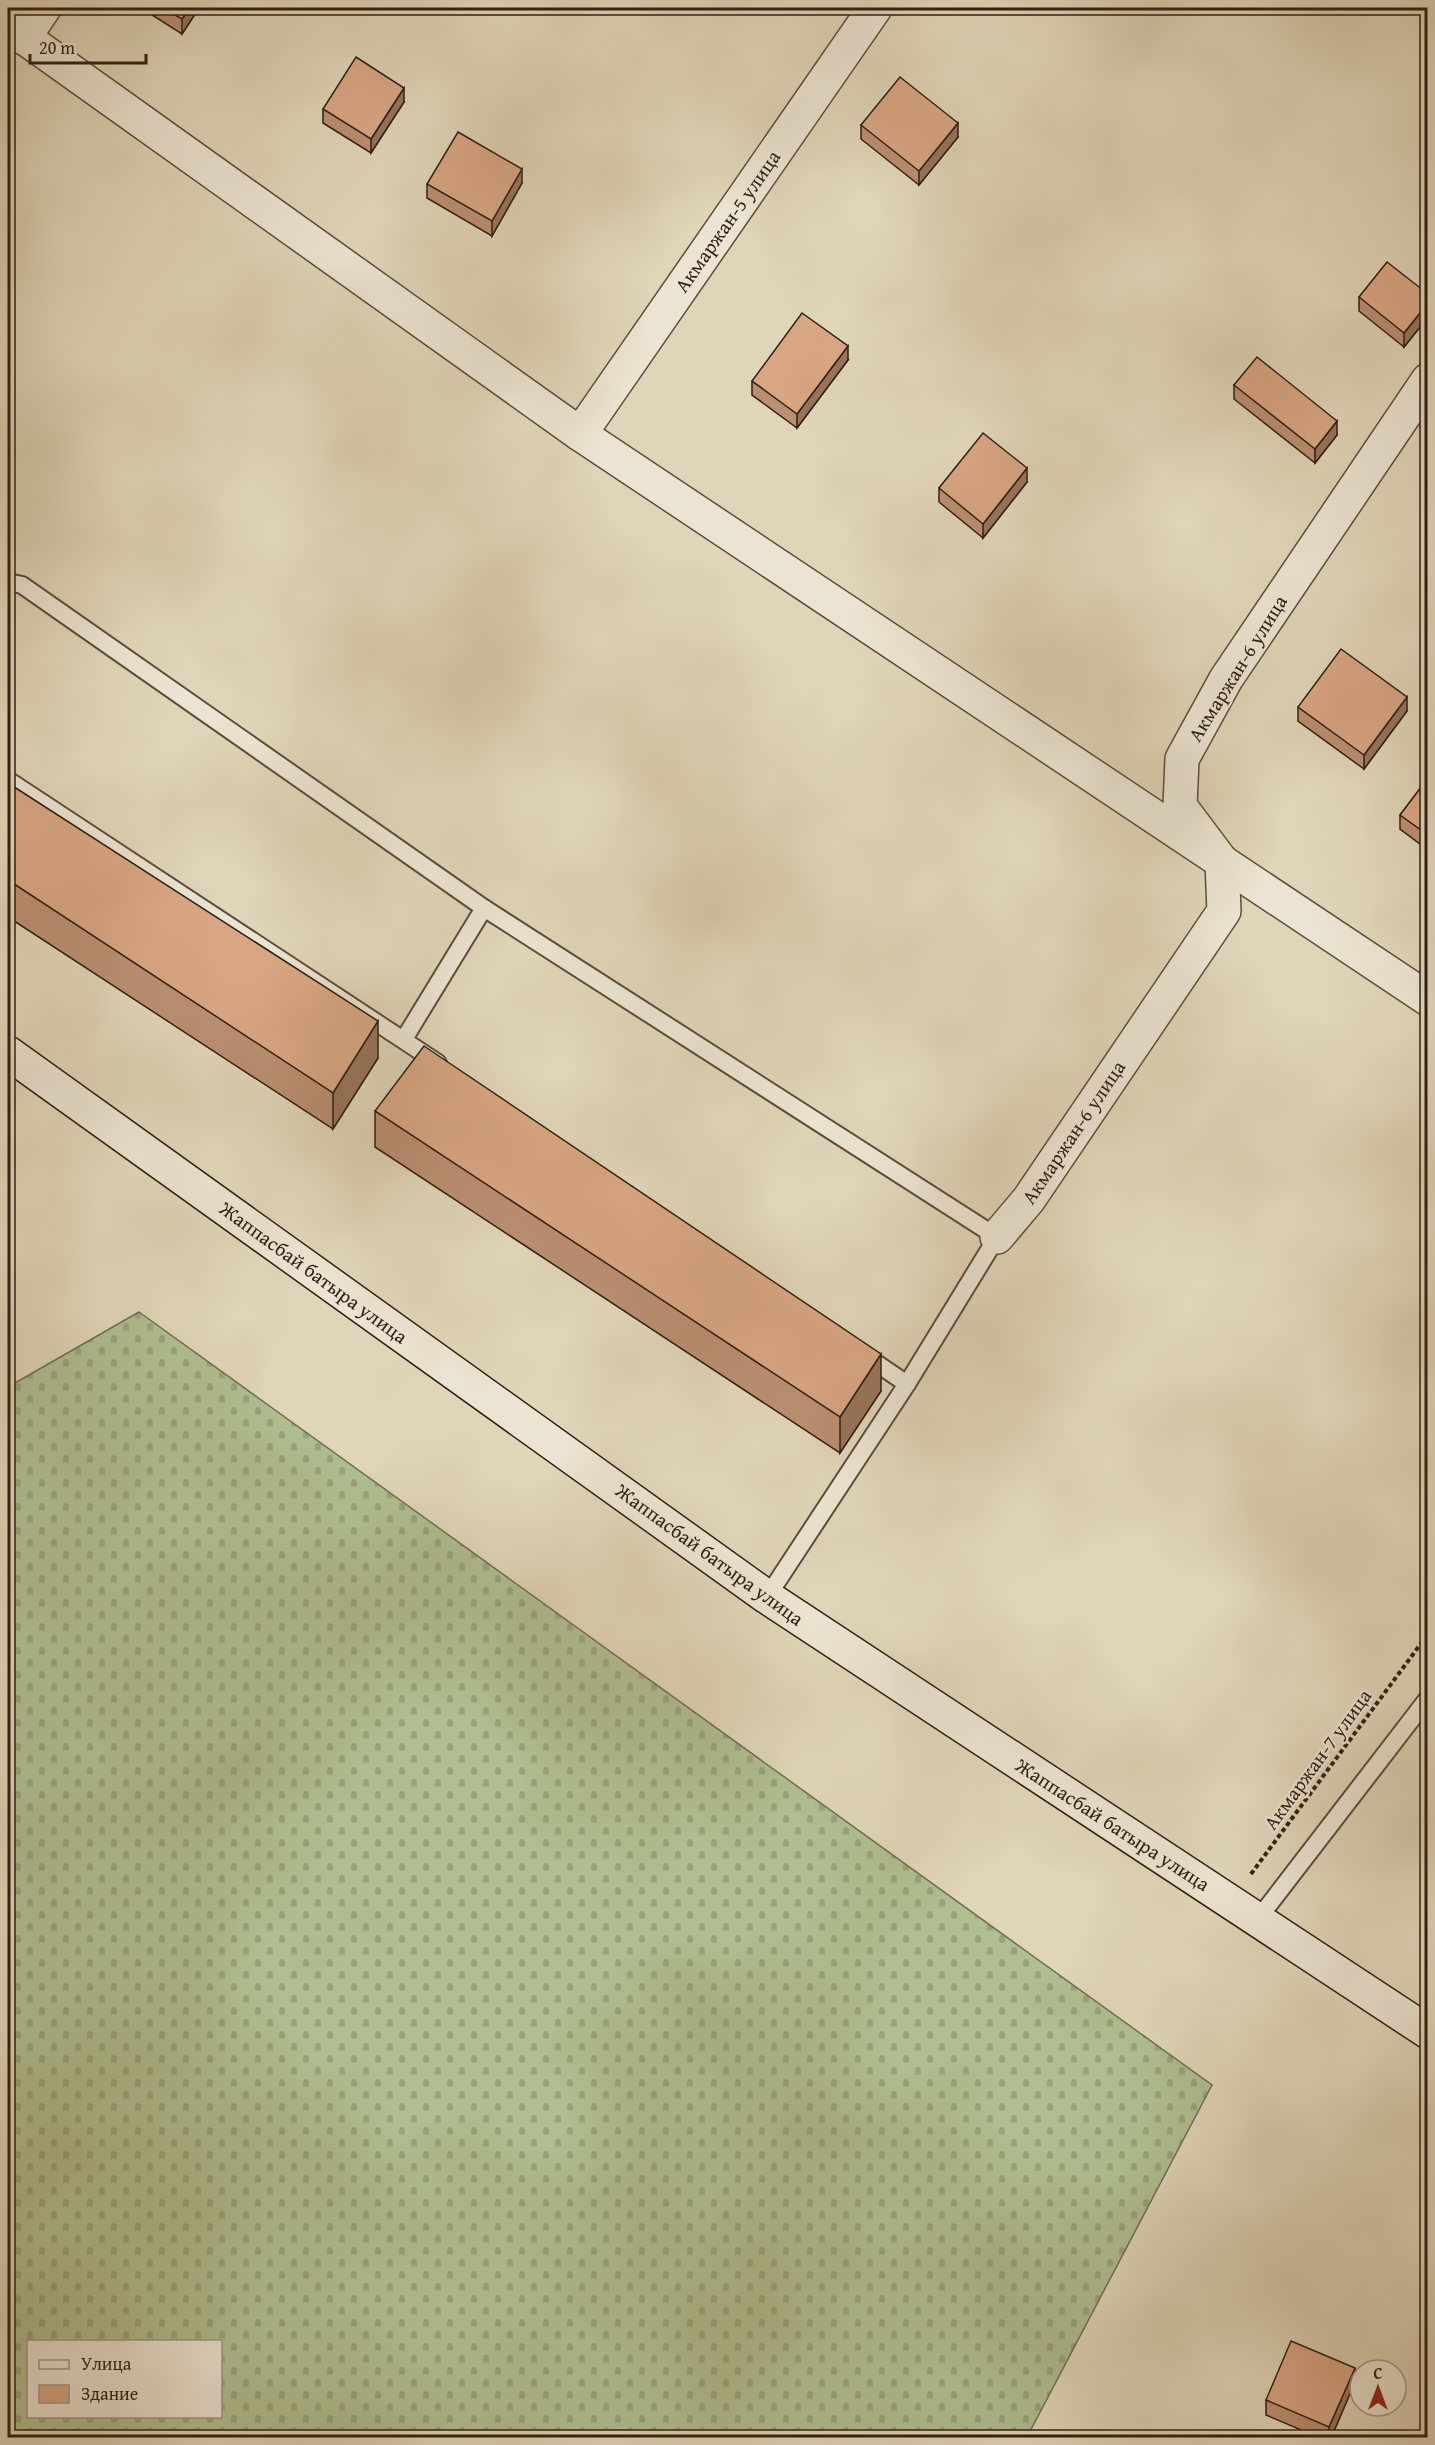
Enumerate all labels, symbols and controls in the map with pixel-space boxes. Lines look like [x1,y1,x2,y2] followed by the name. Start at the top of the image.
[30,27,146,65] scale bar
[39,34,75,61] text: 20 m
[667,144,787,298] street label: Акмаржан-5 улица
[1180,589,1294,747] street label: Акмаржан-6 улица
[1014,1054,1132,1210] street label: Акмаржан-6 улица
[213,1193,414,1351] street label: Жаппасбай батыра улица
[609,1475,810,1633] street label: Жаппасбай батыра улица
[1256,1682,1378,1835] street label: Акмаржан-7 улица
[1009,1750,1216,1898] street label: Жаппасбай батыра улица
[27,2340,222,2418] legend
[81,2350,132,2377] text: Улица
[1348,2358,1408,2418] north arrow
[1373,2361,1383,2385] text: С
[81,2380,138,2407] text: Здание

